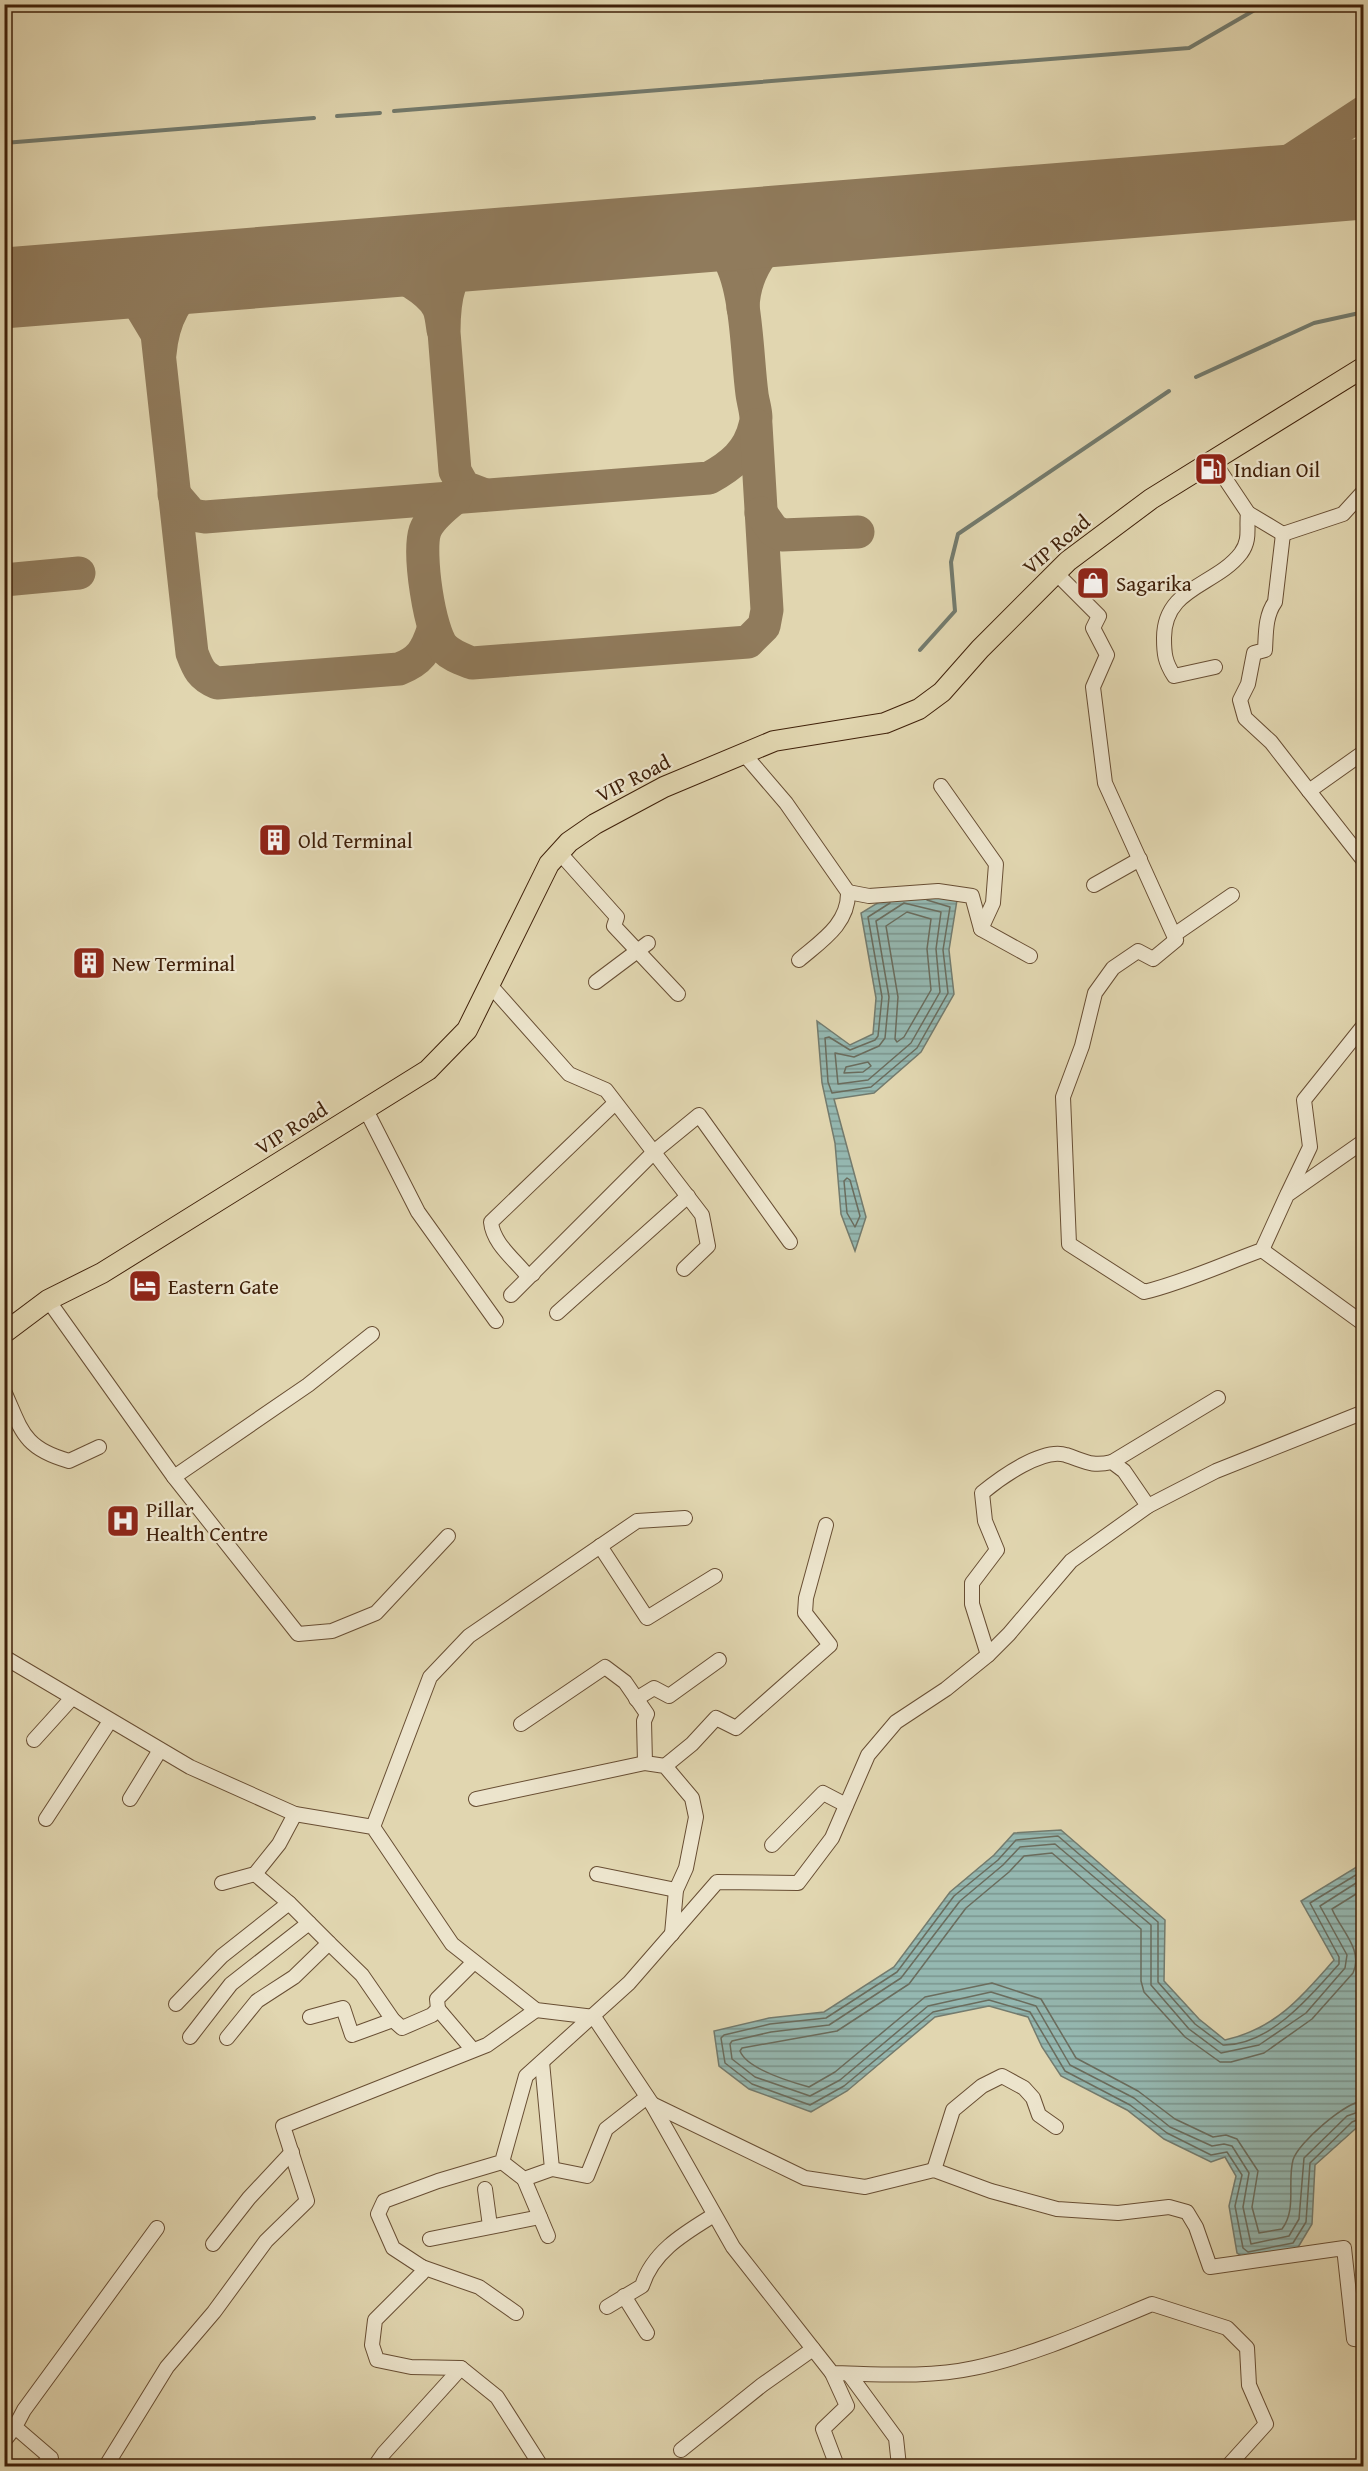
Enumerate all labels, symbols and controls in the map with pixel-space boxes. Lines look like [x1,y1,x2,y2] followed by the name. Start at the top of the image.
[1193,451,1229,487] fuel station icon: Indian Oil
[1234,454,1320,485] place label: Indian Oil
[1015,506,1097,582] street label: VIP Road
[1075,565,1111,601] shop icon: Sagarika
[1116,568,1192,599] place label: Sagarika
[590,746,676,810] street label: VIP Road
[257,822,293,858] building icon: Old Terminal
[298,825,413,856] place label: Old Terminal
[71,945,107,981] building icon: New Terminal
[112,948,235,979] place label: New Terminal
[249,1093,334,1162] street label: VIP Road
[127,1268,163,1304] hotel icon: Eastern Gate
[168,1271,279,1302] place label: Eastern Gate
[146,1494,268,1549] place label: Pillar Health Centre
[105,1503,141,1539] hospital icon: Pillar Health Centre

